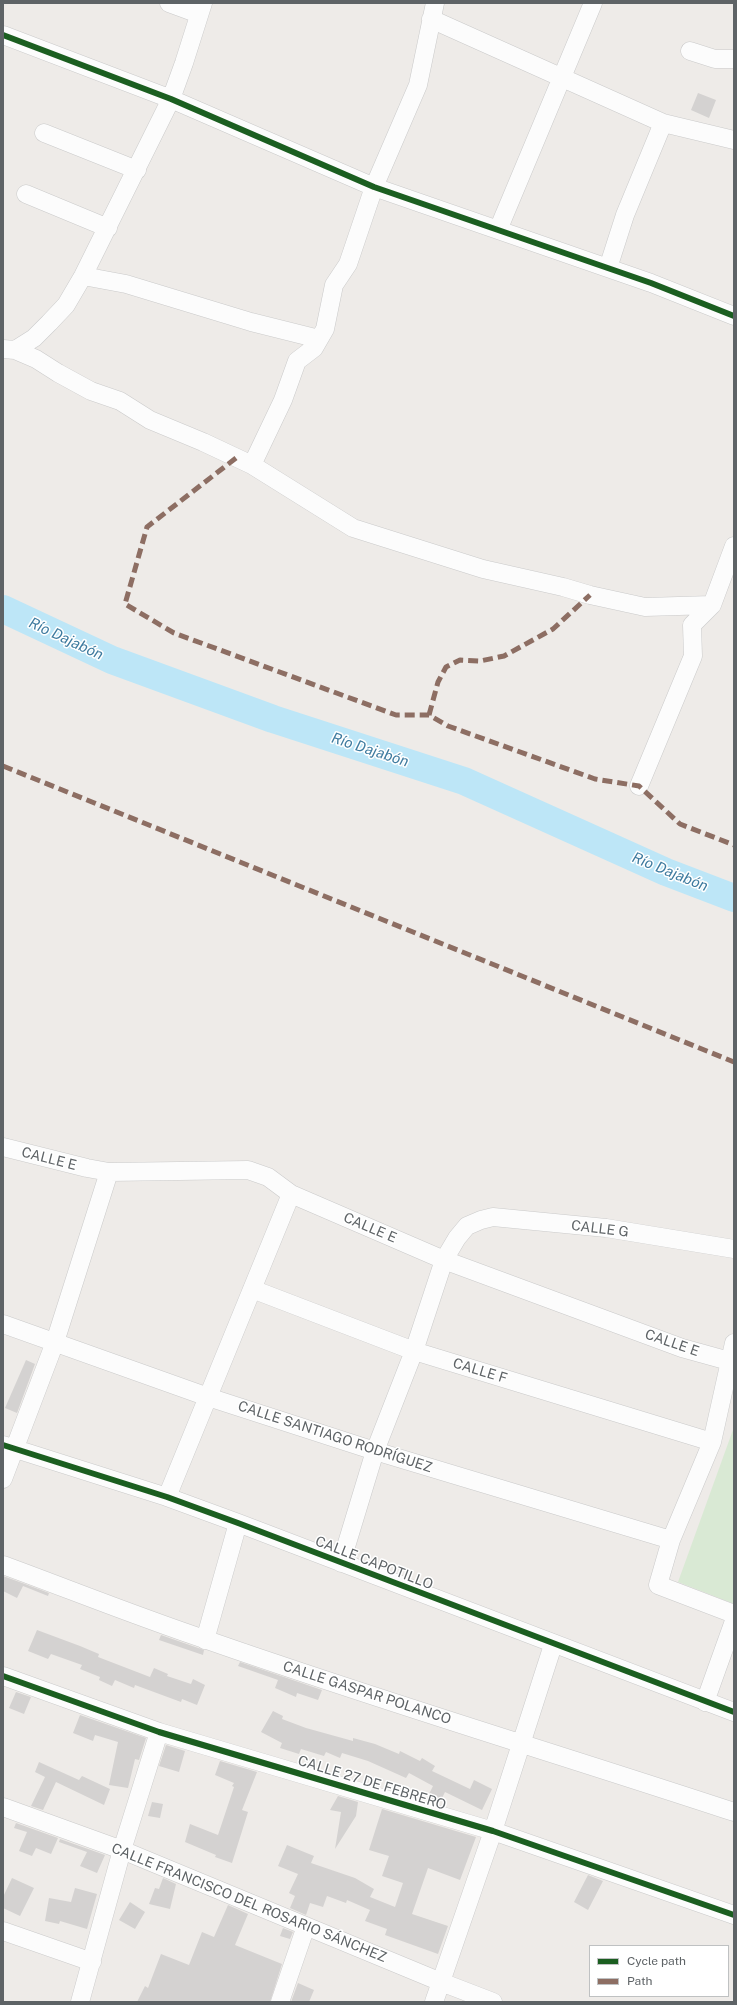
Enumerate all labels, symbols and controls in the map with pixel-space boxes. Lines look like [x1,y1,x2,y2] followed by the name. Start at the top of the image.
[26,614,106,664] water label: Río Dajabón
[329,729,411,771] water label: Río Dajabón
[629,849,711,895] water label: Río Dajabón
[20,1144,78,1174] street label: CALLE E
[341,1209,399,1247] street label: CALLE E
[570,1217,630,1241] street label: CALLE G
[643,1326,701,1360] street label: CALLE E
[451,1355,509,1387] street label: CALLE F
[236,1398,434,1476] street label: CALLE SANTIAGO RODRÍGUEZ
[313,1533,435,1593] street label: CALLE CAPOTILLO
[281,1658,453,1728] street label: CALLE GASPAR POLANCO
[296,1752,448,1814] street label: CALLE 27 DE FEBRERO
[109,1840,389,1966] street label: CALLE FRANCISCO DEL ROSARIO SÁNCHEZ
[589,1945,729,1997] legend
[627,1954,686,1968] text: Cycle path
[627,1974,653,1988] text: Path

